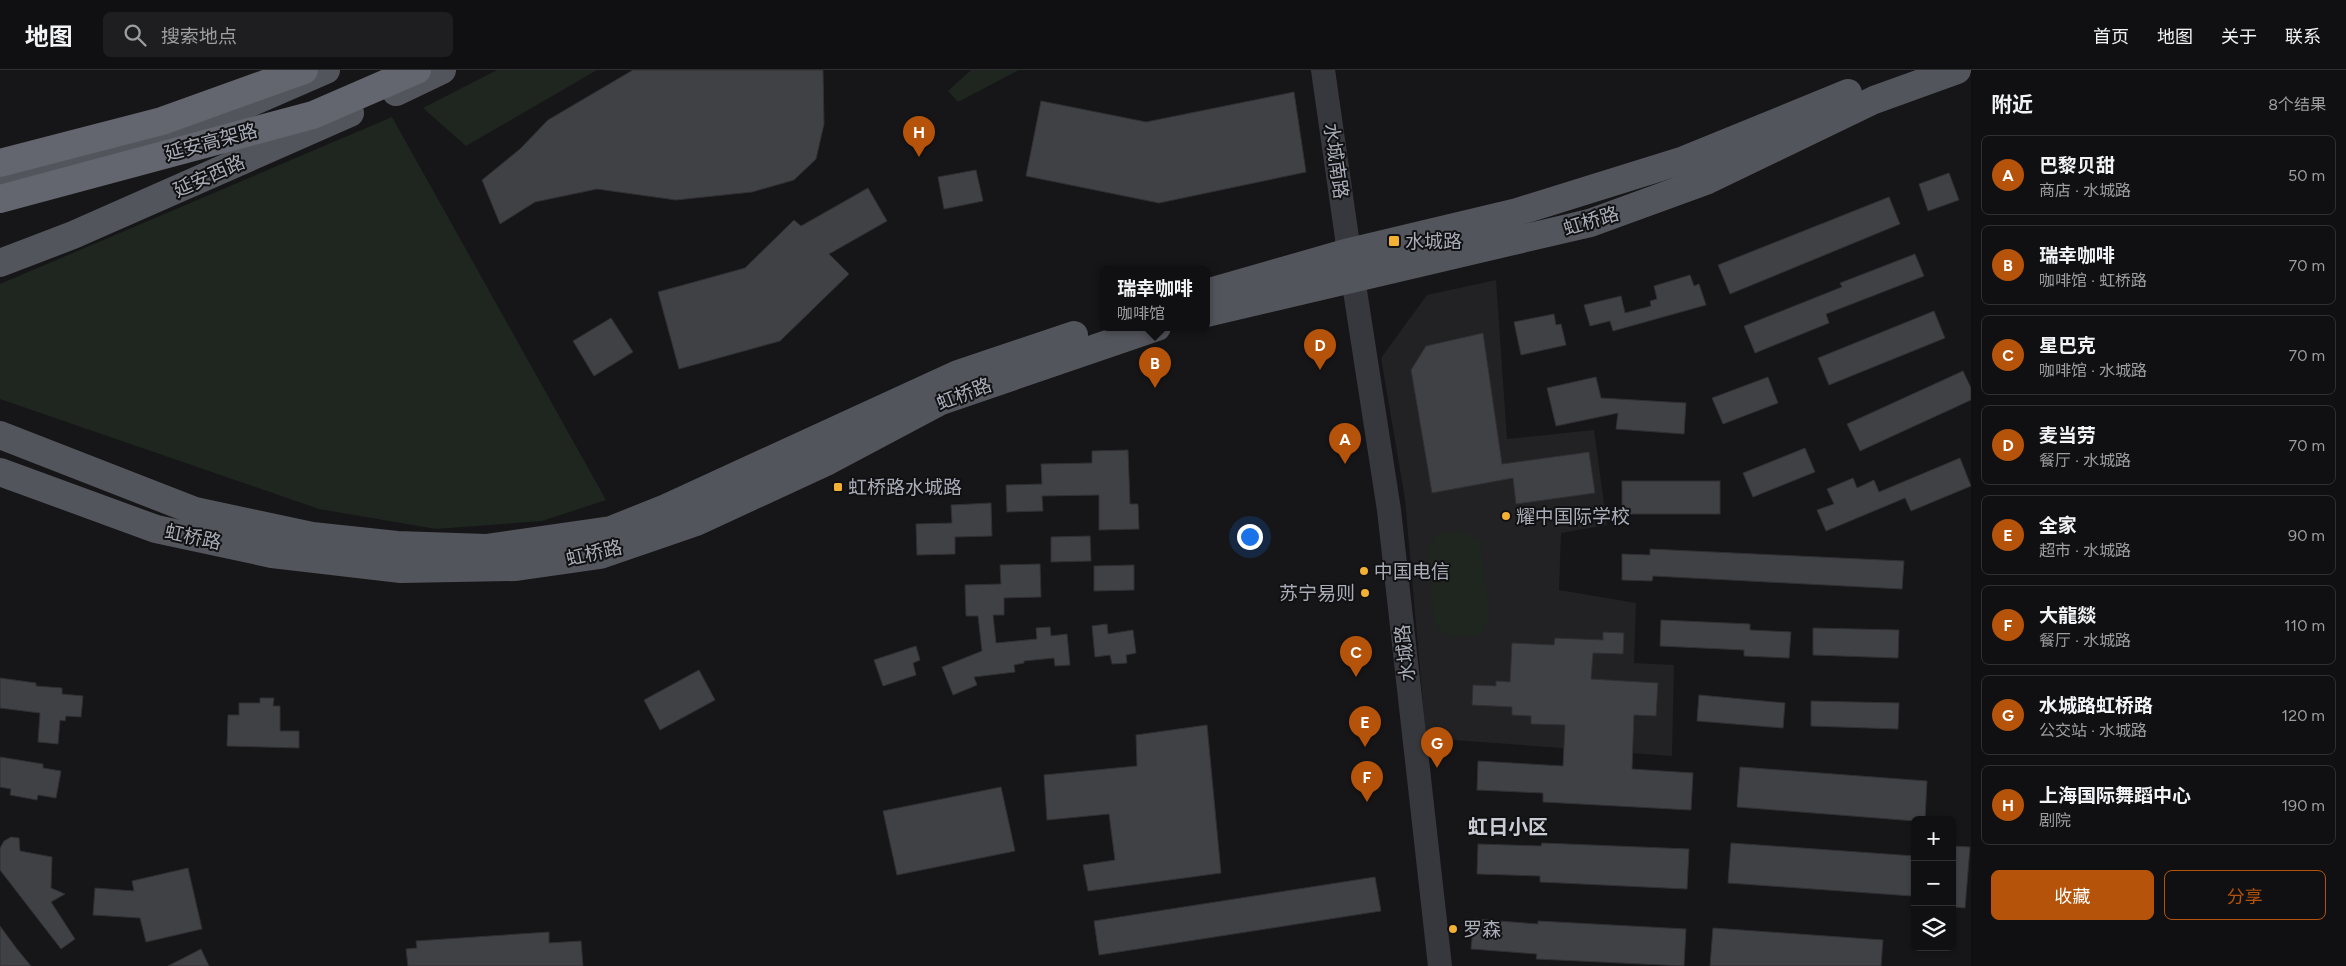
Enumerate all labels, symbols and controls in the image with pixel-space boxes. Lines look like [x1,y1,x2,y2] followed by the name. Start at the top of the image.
[103,12,453,57] search box
[121,21,149,49] icon: search
[25,22,73,51] text: 地图
[161,25,237,48] text: 搜索地点
[2093,26,2129,48] text: 首页
[2157,26,2193,48] text: 地图
[2221,26,2257,48] text: 关于
[2285,26,2321,48] text: 联系
[1991,92,2033,117] text: 附近
[2268,95,2326,114] text: 8个结果
[903,116,935,157] pin: H
[162,119,260,165] street label: 延安高架路
[1319,122,1353,200] street label: 水城南路
[170,150,248,202] street label: 延安西路
[2039,154,2115,177] text: 巴黎贝甜
[2002,166,2014,185] text: A
[2288,166,2325,185] text: 50 m
[2039,181,2131,200] text: 商店 · 水城路
[1560,202,1622,240] street label: 虹桥路
[1405,230,1462,253] place label: 水城路
[1387,234,1401,248] marker: 水城路
[2039,244,2115,267] text: 瑞幸咖啡
[2003,256,2013,275] text: B
[2289,256,2325,275] text: 70 m
[1100,266,1210,331] popup
[2039,271,2147,290] text: 咖啡馆 · 虹桥路
[1117,277,1193,300] text: 瑞幸咖啡
[1117,304,1165,323] text: 咖啡馆
[1304,329,1336,370] pin: D
[2039,334,2096,357] text: 星巴克
[2002,346,2014,365] text: C
[2289,346,2325,365] text: 70 m
[1139,347,1171,388] pin: B
[2039,361,2147,380] text: 咖啡馆 · 水城路
[933,373,995,415] street label: 虹桥路
[1329,423,1361,464] pin: A
[2039,424,2096,447] text: 麦当劳
[2002,436,2014,455] text: D
[2289,436,2325,455] text: 70 m
[2039,451,2131,470] text: 餐厅 · 水城路
[848,476,962,499] place label: 虹桥路水城路
[832,481,844,493] marker: 虹桥路水城路
[1516,505,1630,528] place label: 耀中国际学校
[1500,510,1512,522] marker: 耀中国际学校
[2039,514,2077,537] text: 全家
[163,520,223,554] street label: 虹桥路
[1237,524,1263,550] your location
[2003,526,2013,545] text: E
[2288,526,2325,545] text: 90 m
[564,535,624,571] street label: 虹桥路
[2039,541,2131,560] text: 超市 · 水城路
[1374,560,1450,583] place label: 中国电信
[1358,565,1370,577] marker: 中国电信
[1279,582,1355,605] place label: 苏宁易则
[1359,587,1371,599] marker: 苏宁易则
[2039,604,2096,627] text: 大龍燚
[2004,616,2012,635] text: F
[2284,616,2325,635] text: 110 m
[1391,623,1419,683] street label: 水城路
[2039,631,2131,650] text: 餐厅 · 水城路
[1340,636,1372,677] pin: C
[2039,694,2153,717] text: 水城路虹桥路
[1349,706,1381,747] pin: E
[2002,706,2014,725] text: G
[2282,706,2325,725] text: 120 m
[2039,721,2147,740] text: 公交站 · 水城路
[1421,727,1453,768] pin: G
[1351,761,1383,802] pin: F
[2039,784,2191,807] text: 上海国际舞蹈中心
[2002,796,2014,815] text: H
[2282,796,2325,815] text: 190 m
[2039,811,2071,830] text: 剧院
[1468,815,1548,839] district label: 虹日小区
[1911,816,1956,951] map controls
[1911,816,1956,861] button: +
[1911,861,1956,906] button: −
[1991,870,2154,920] button: 收藏
[2164,870,2326,920] button: 分享
[1911,906,1956,951] button: layers
[1463,918,1501,941] place label: 罗森
[1447,923,1459,935] marker: 罗森

